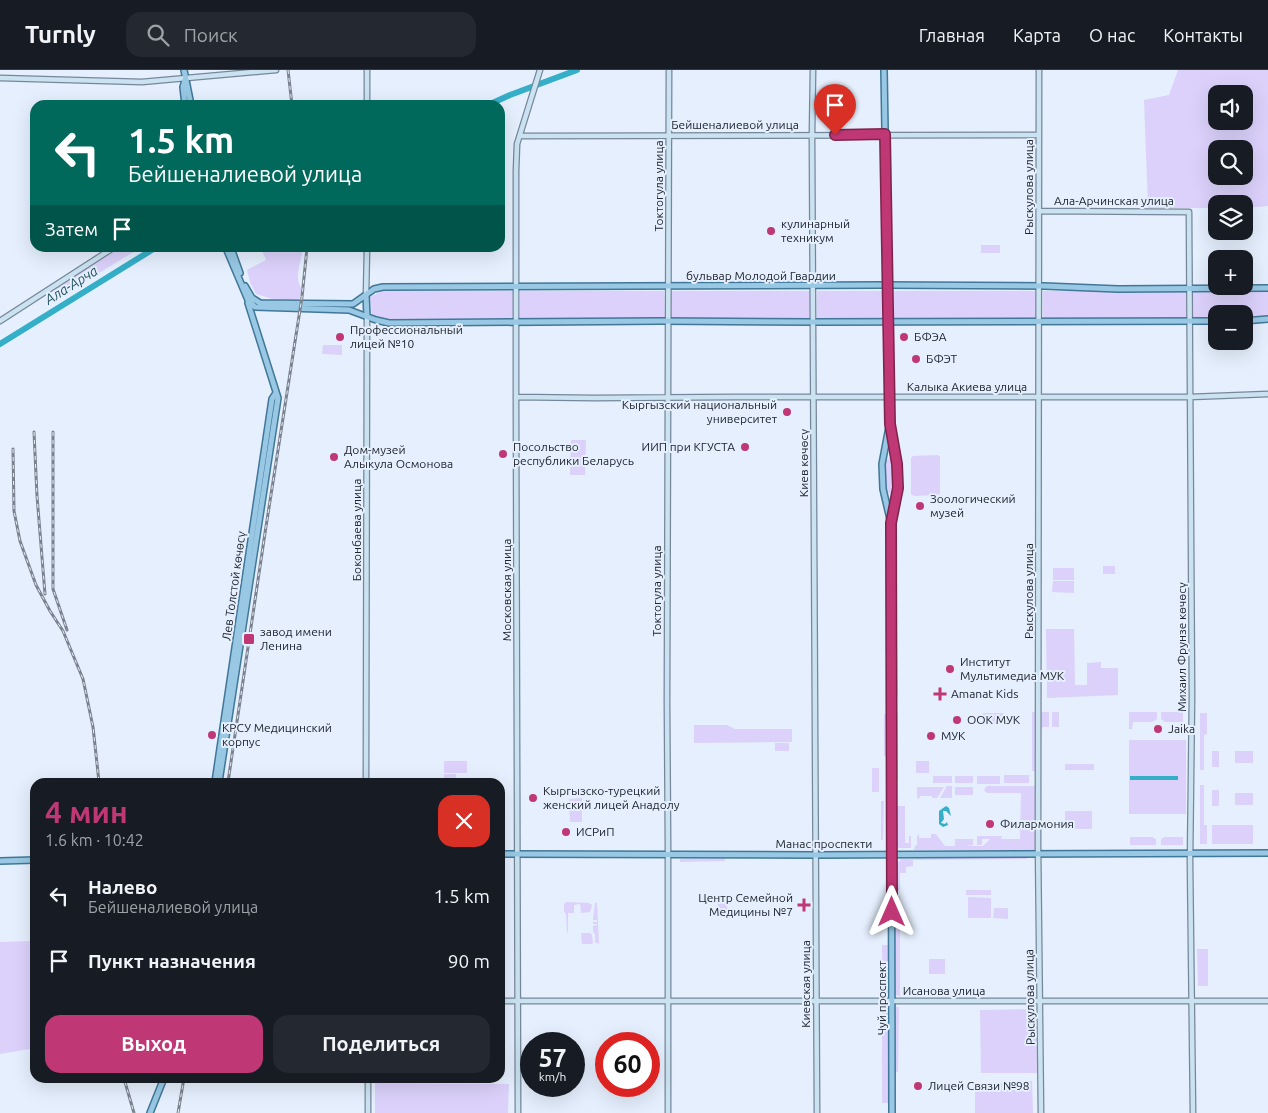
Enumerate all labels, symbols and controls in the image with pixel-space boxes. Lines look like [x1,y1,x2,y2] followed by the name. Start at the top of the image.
[126,12,476,57] search box
[25,21,96,48] text: Turnly
[144,21,172,49] icon: search
[184,24,238,46] text: Поиск
[919,25,985,45] text: Главная
[1013,25,1061,45] text: Карта
[1089,25,1135,45] text: О нас
[1163,25,1243,45] text: Контакты
[814,84,856,135] pin
[1208,85,1253,350] map controls
[1208,85,1253,130] button: sound
[821,91,849,119] icon: arrive
[671,118,799,131] street label: Бейшеналиевой улица
[45,120,110,185] icon: left
[128,120,234,160] text: 1.5 km
[1022,139,1035,235] street label: Рыскулова улица
[652,140,665,232] street label: Токтогула улица
[1208,140,1253,185] button: search
[128,161,362,186] text: Бейшеналиевой улица
[1054,194,1174,207] street label: Ала-Арчинская улица
[1208,195,1253,240] button: layers
[108,215,136,243] icon: arrive
[781,217,850,244] place label: кулинарный техникум
[45,218,98,240] text: Затем
[765,225,777,237] marker: кулинарный техникум
[1208,250,1253,295] button: +
[41,262,101,308] water label: Ала-Арча
[686,269,836,282] street label: бульвар Молодой Гвардии
[1208,305,1253,350] button: −
[350,323,463,350] place label: Профессиональный лицей №10
[914,330,947,343] place label: БФЭА
[334,331,346,343] marker: Профессиональный лицей №10
[898,331,910,343] marker: БФЭА
[926,352,958,365] place label: БФЭТ
[910,353,922,365] marker: БФЭТ
[907,380,1027,393] street label: Калыка Акиева улица
[622,398,778,425] place label: Кыргызский национальный университет
[781,406,793,418] marker: Кыргызский национальный университет
[797,429,810,497] street label: Киев көчөсү
[513,440,634,467] place label: Посольство республики Беларусь
[642,440,735,453] place label: ИИП при КГУСТА
[739,441,751,453] marker: ИИП при КГУСТА
[344,443,453,470] place label: Дом-музей Алыкула Осмонова
[497,448,509,460] marker: Посольство республики Беларусь
[328,451,340,463] marker: Дом-музей Алыкула Осмонова
[350,479,363,581] street label: Боконбаева улица
[930,492,1016,519] place label: Зоологический музей
[914,500,926,512] marker: Зоологический музей
[219,530,248,641] street label: Лев Толстой көчөсү
[500,539,513,641] street label: Московская улица
[1022,543,1035,639] street label: Рыскулова улица
[650,545,663,637] street label: Токтогула улица
[1175,582,1188,712] street label: Михаил Фрунзе көчөсү
[260,625,332,652] place label: завод имени Ленина
[242,632,256,646] marker: завод имени Ленина
[960,655,1065,682] place label: Институт Мультимедиа МУК
[944,663,956,675] marker: Институт Мультимедиа МУК
[933,687,947,701] marker: Amanat Kids
[951,687,1019,700] place label: Amanat Kids
[967,713,1021,726] place label: ООК МУК
[951,714,963,726] marker: ООК МУК
[222,721,332,748] place label: КРСУ Медицинский корпус
[1168,722,1195,735] place label: Jaika
[1152,723,1164,735] marker: Jaika
[206,729,218,741] marker: КРСУ Медицинский корпус
[941,729,966,742] place label: МУК
[925,730,937,742] marker: МУК
[543,784,680,811] place label: Кыргызско-турецкий женский лицей Анадолу
[527,792,539,804] marker: Кыргызско-турецкий женский лицей Анадолу
[45,795,128,829] text: 4 мин
[438,795,490,847] button: close
[1000,817,1074,830] place label: Филармония
[984,818,996,830] marker: Филармония
[576,825,614,838] place label: ИСРиП
[560,826,572,838] marker: ИСРиП
[45,831,144,849] text: 1.6 km · 10:42
[776,837,872,850] street label: Манас проспекти
[88,876,157,898] text: Налево
[45,882,73,910] icon: left
[434,885,490,907] text: 1.5 km
[865,885,917,937] position arrow
[698,891,793,918] place label: Центр Семейной Медицины №7
[88,898,258,916] text: Бейшеналиевой улица
[797,898,811,912] marker: Центр Семейной Медицины №7
[799,940,812,1028] street label: Киевская улица
[45,947,73,975] icon: arrive
[1022,949,1037,1045] street label: Рыскулова улица
[88,950,256,972] text: Пункт назначения
[448,950,490,972] text: 90 m
[875,960,888,1035] street label: Чуй проспект
[903,984,985,997] street label: Исанова улица
[45,1015,263,1073] button: Выход
[273,1015,490,1073] button: Поделиться
[595,1032,660,1097] speed limit sign: 60
[538,1044,567,1072] text: 57
[539,1070,566,1083] text: km/h
[928,1079,1030,1092] place label: Лицей Связи №98
[912,1080,924,1092] marker: Лицей Связи №98

